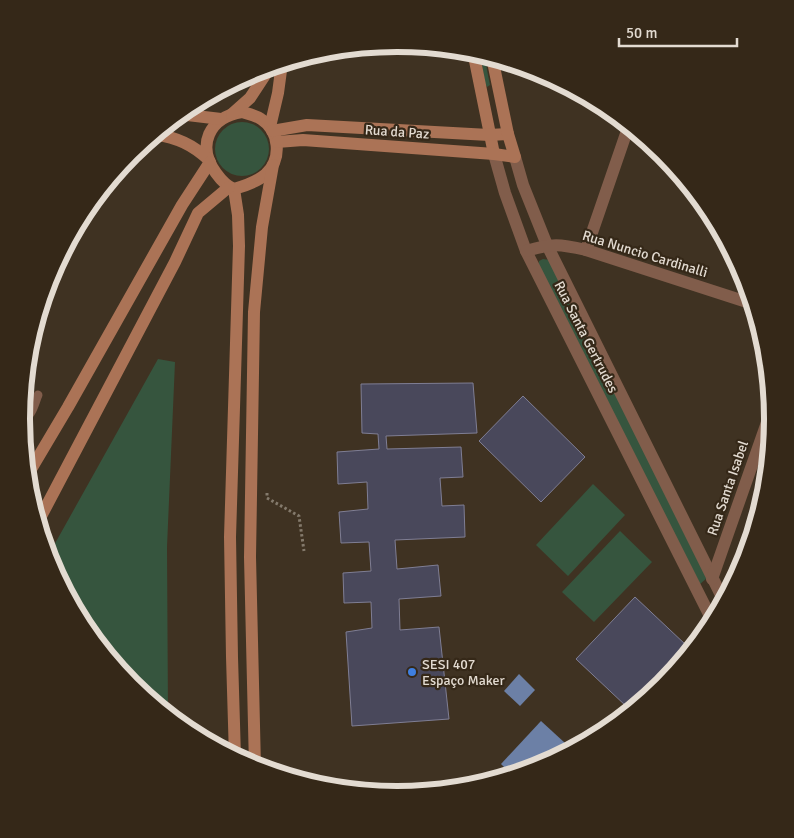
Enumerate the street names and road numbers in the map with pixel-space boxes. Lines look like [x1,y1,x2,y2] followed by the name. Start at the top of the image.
[364,121,430,143] street label: Rua da Paz
[580,227,710,281] street label: Rua Nuncio Cardinalli
[550,278,622,396] street label: Rua Santa Gertrudes
[704,438,752,538] street label: Rua Santa Isabel

